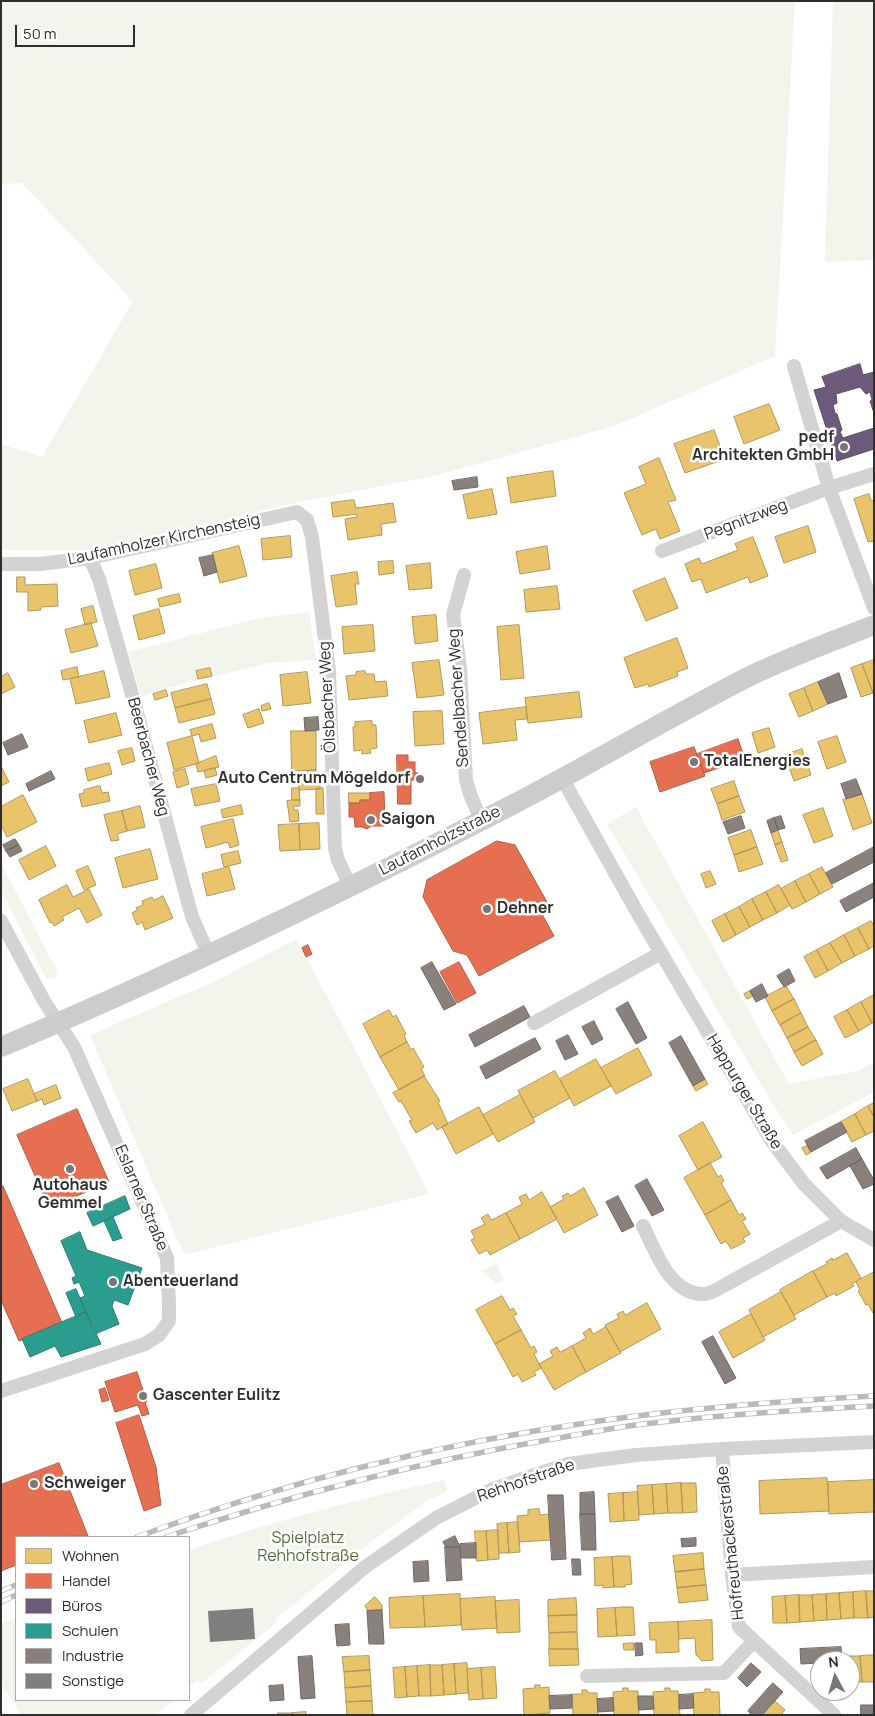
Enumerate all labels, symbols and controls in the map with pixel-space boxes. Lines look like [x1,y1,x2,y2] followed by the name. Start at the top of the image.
[18,15,138,47] scale bar
[23,23,57,44] text: 50 m
[692,428,834,466] place label: pedf Architekten GmbH
[838,441,850,453] marker: pedf Architekten GmbH
[702,495,790,545] street label: Pegnitzweg
[66,510,262,570] street label: Laufamholzer Kirchensteig
[445,628,473,768] street label: Sendelbacher Weg
[315,641,341,753] street label: Ölsbacher Weg
[123,696,173,818] street label: Beerbacher Weg
[704,752,811,772] place label: TotalEnergies
[688,756,700,768] marker: TotalEnergies
[218,769,410,789] place label: Auto Centrum Mögeldorf
[414,773,426,785] marker: Auto Centrum Mögeldorf
[376,802,504,880] street label: Laufamholzstraße
[381,810,435,830] place label: Saigon
[365,814,377,826] marker: Saigon
[497,899,554,919] place label: Dehner
[481,903,493,915] marker: Dehner
[702,1031,786,1153] street label: Happurger Straße
[110,1142,172,1254] street label: Eslarner Straße
[64,1163,76,1175] marker: Autohaus Gemmel
[32,1176,108,1214] place label: Autohaus Gemmel
[123,1272,239,1292] place label: Abenteuerland
[107,1276,119,1288] marker: Abenteuerland
[153,1386,280,1406] place label: Gascenter Eulitz
[137,1390,149,1402] marker: Gascenter Eulitz
[475,1455,577,1507] street label: Rehhofstraße
[713,1465,749,1621] street label: Hofreuthackerstraße
[44,1474,126,1494] place label: Schweiger
[28,1478,40,1490] marker: Schweiger
[257,1529,359,1567] park label: Spielplatz Rehhofstraße
[15,1536,190,1701] legend
[62,1545,119,1566] text: Wohnen
[62,1570,111,1591] text: Handel
[62,1595,102,1616] text: Büros
[62,1620,118,1641] text: Schulen
[62,1645,124,1666] text: Industrie
[810,1651,860,1701] north arrow
[827,1652,839,1672] text: N
[62,1670,124,1691] text: Sonstige

